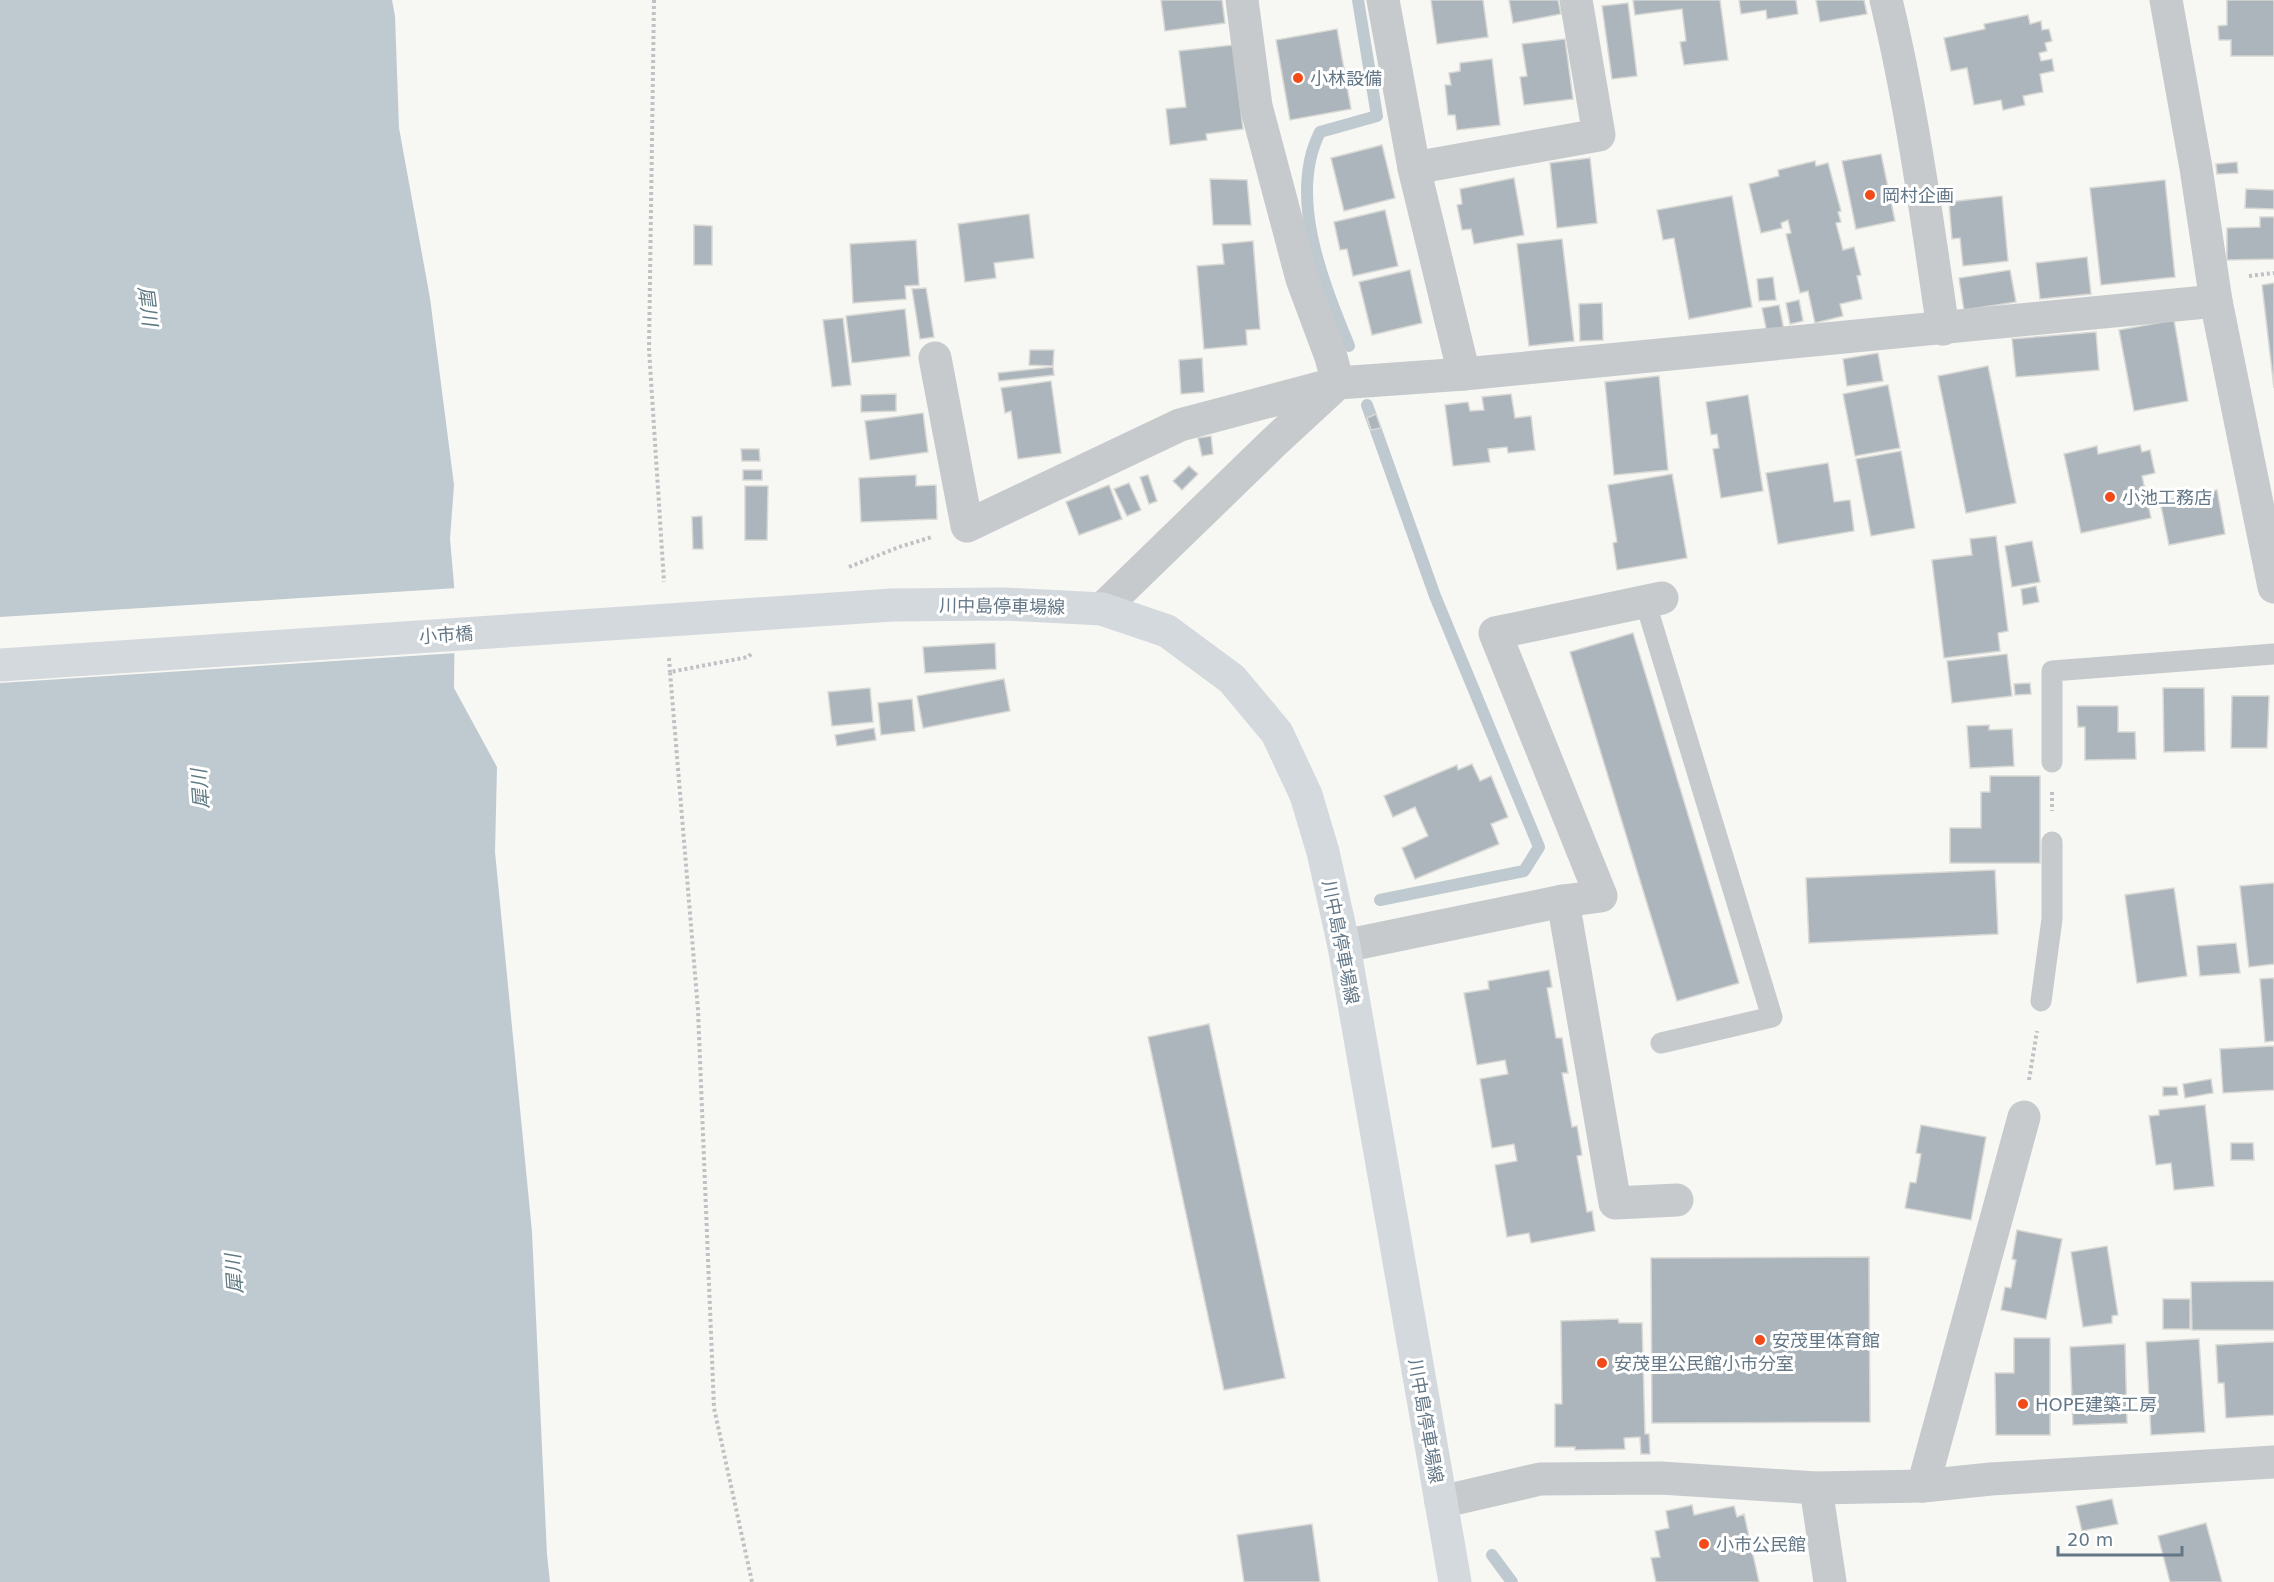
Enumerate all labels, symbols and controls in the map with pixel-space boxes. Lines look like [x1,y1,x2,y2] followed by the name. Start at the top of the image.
[1310,68,1382,89] place label: 小林設備
[1291,71,1305,85] marker: 小林設備
[1882,185,1954,206] place label: 岡村企画
[1863,188,1877,202] marker: 岡村企画
[134,285,163,329] water label: 犀川
[2122,487,2212,508] place label: 小池工務店
[2103,490,2117,504] marker: 小池工務店
[939,594,1065,618] street label: 川中島停車場線
[418,623,474,647] street label: 小市橋
[186,766,213,810] water label: 犀川
[1319,878,1363,1006] street label: 川中島停車場線
[220,1251,247,1295] water label: 犀川
[1772,1330,1880,1351] place label: 安茂里体育館
[1753,1333,1767,1347] marker: 安茂里体育館
[1614,1353,1794,1374] place label: 安茂里公民館小市分室
[1595,1356,1609,1370] marker: 安茂里公民館小市分室
[1405,1357,1447,1485] street label: 川中島停車場線
[2035,1394,2157,1415] place label: HOPE建築工房
[2016,1397,2030,1411] marker: HOPE建築工房
[2058,1519,2182,1557] scale bar
[2067,1529,2113,1550] text: 20 m
[1716,1534,1806,1555] place label: 小市公民館
[1697,1537,1711,1551] marker: 小市公民館

